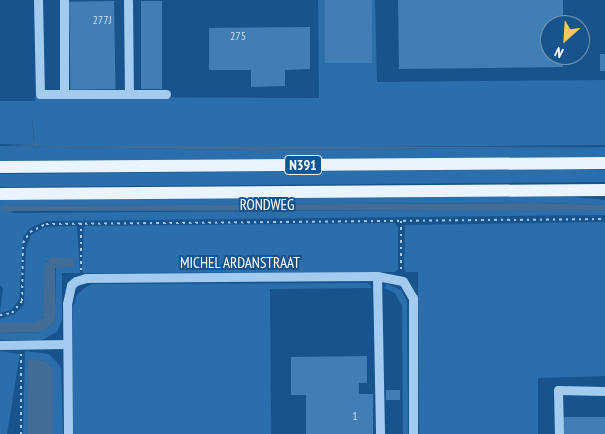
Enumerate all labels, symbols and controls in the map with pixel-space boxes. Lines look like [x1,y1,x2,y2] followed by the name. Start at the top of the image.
[92,13,112,27] house number: 277J
[540,15,590,65] north arrow
[230,29,246,43] house number: 275
[552,43,566,62] text: N
[283,154,323,176] road number: N391
[240,196,294,214] street label: RONDWEG
[180,254,300,272] street label: MICHEL ARDANSTRAAT
[352,409,358,423] house number: 1

